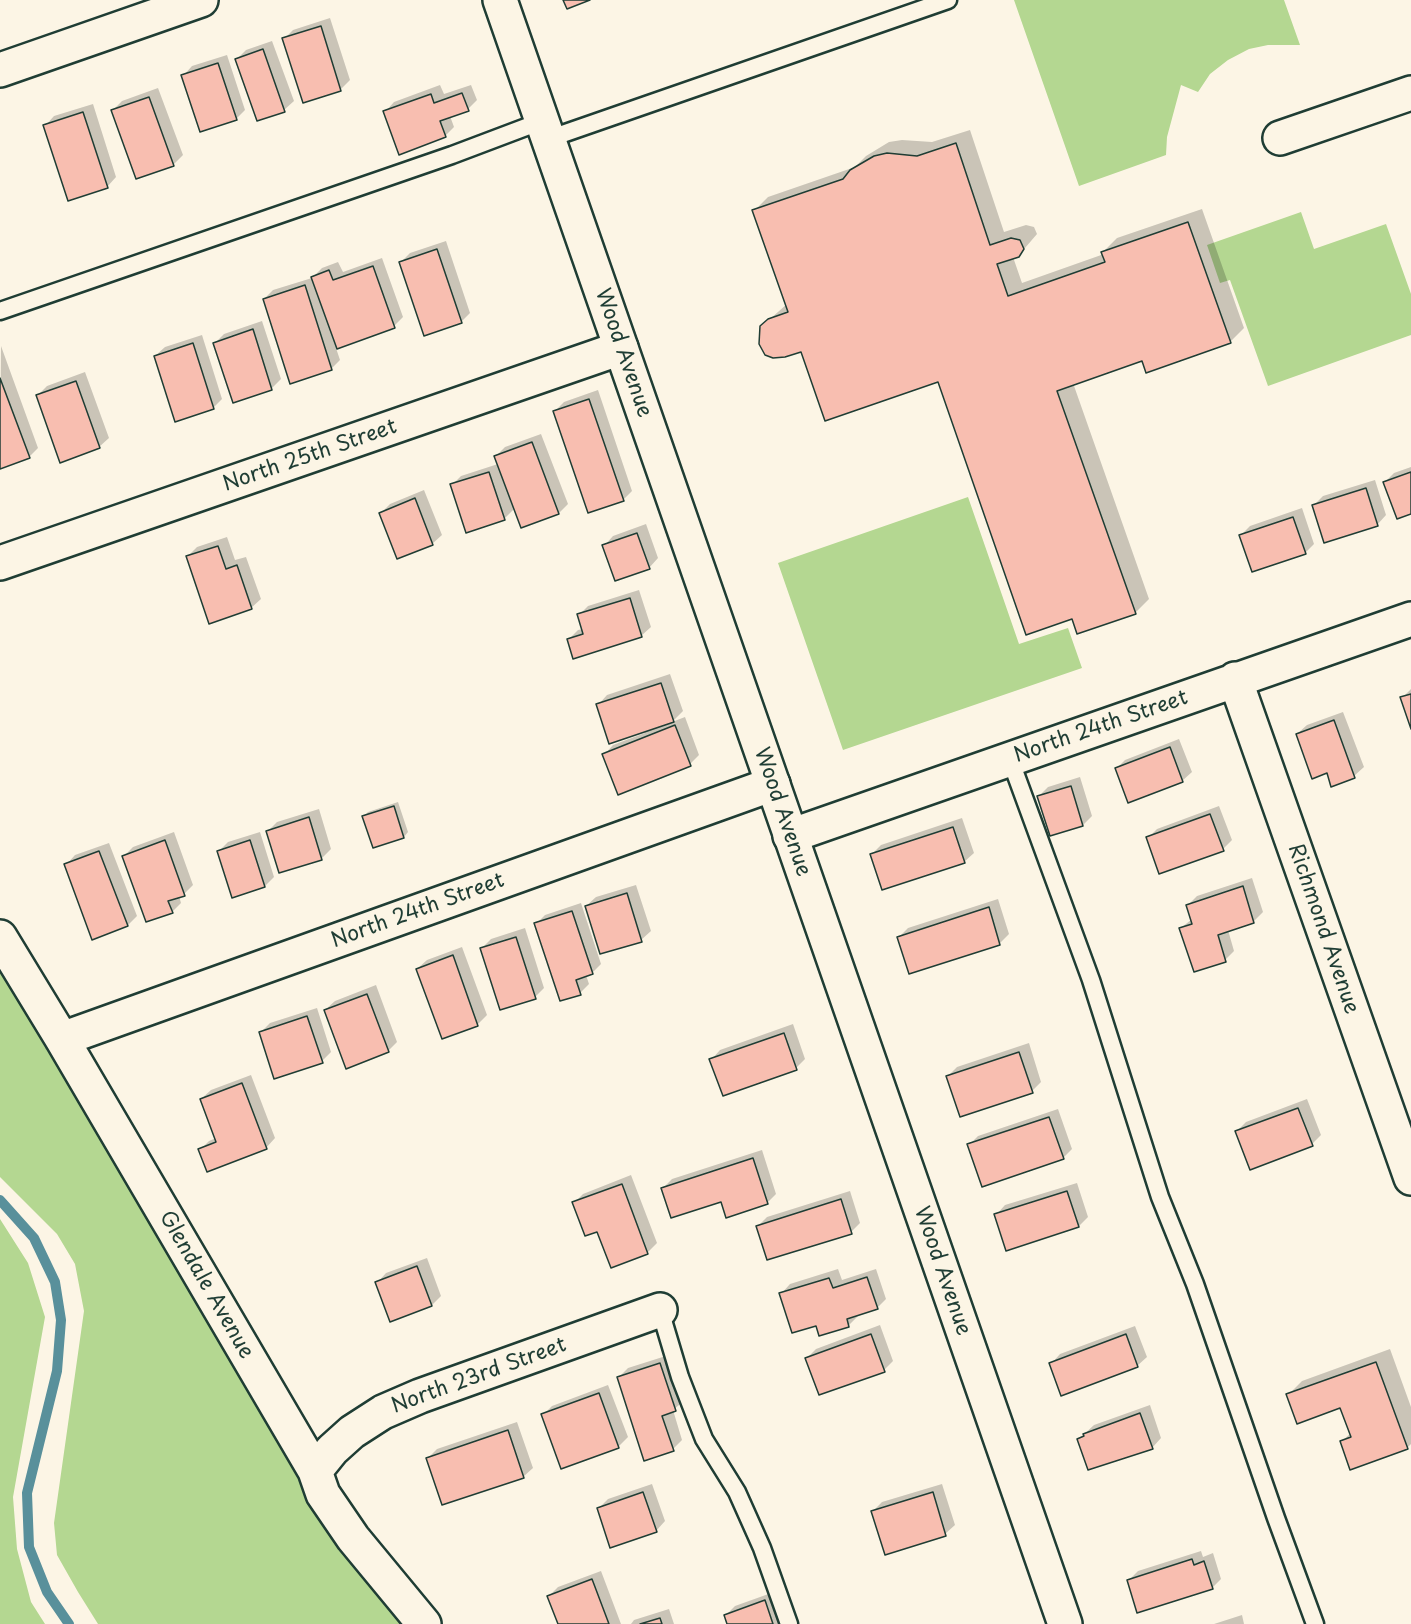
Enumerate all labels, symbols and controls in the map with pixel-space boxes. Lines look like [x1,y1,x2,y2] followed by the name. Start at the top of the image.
[589,285,657,421] street label: Wood Avenue
[220,414,400,498] street label: North 25th Street
[1011,685,1191,769] street label: North 24th Street
[748,744,816,880] street label: Wood Avenue
[1282,841,1364,1017] street label: Richmond Avenue
[328,868,508,954] street label: North 24th Street
[908,1203,976,1339] street label: Wood Avenue
[153,1207,259,1363] street label: Glendale Avenue
[388,1333,570,1419] street label: North 23rd Street

